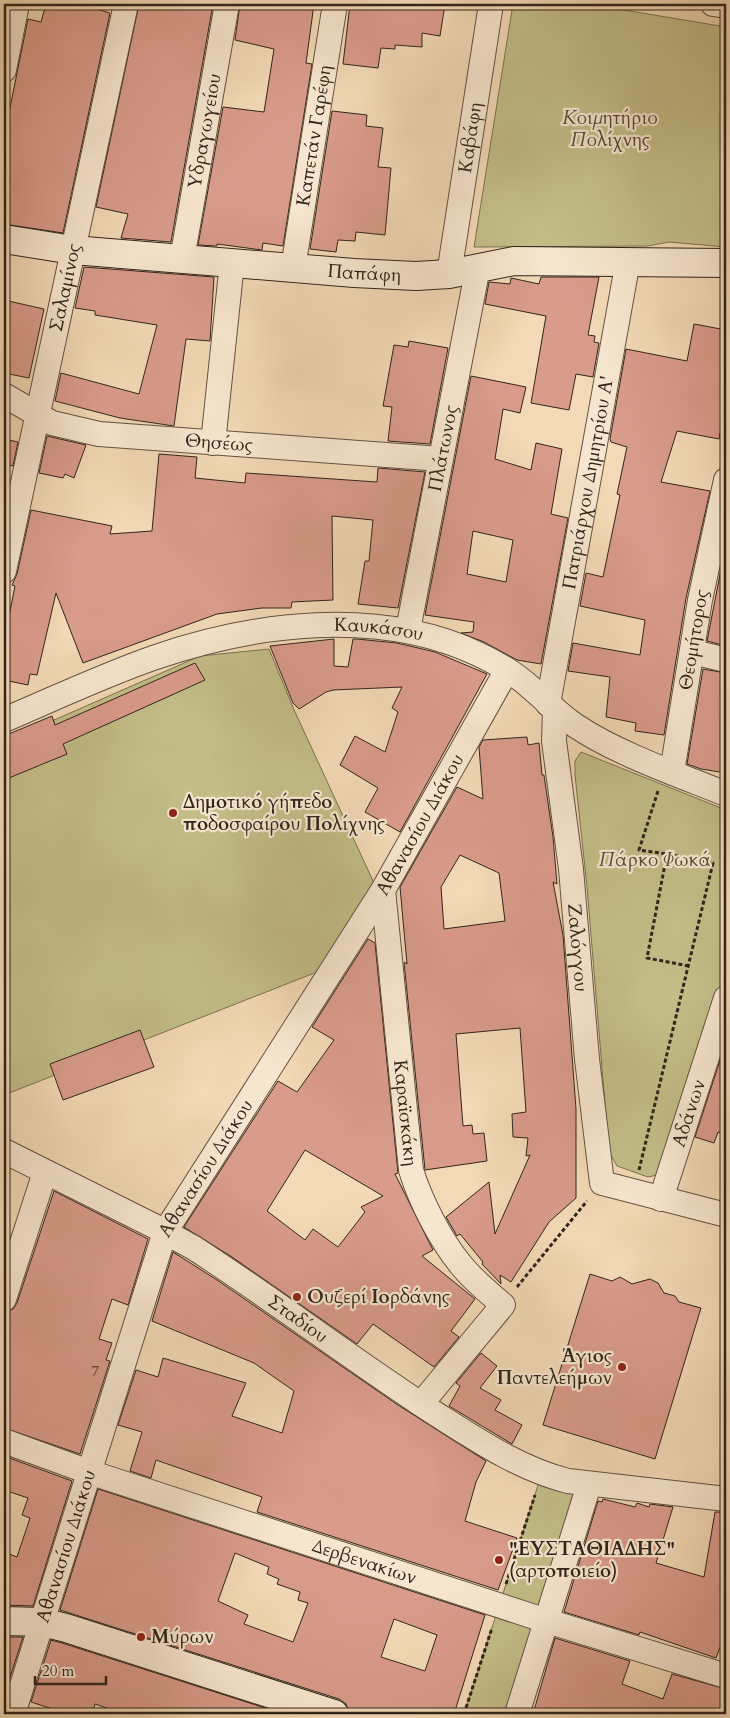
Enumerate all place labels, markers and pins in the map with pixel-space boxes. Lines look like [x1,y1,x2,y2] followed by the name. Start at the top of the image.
[183,789,385,837] place label: Δημοτικό γήπεδο ποδοσφαίρου Πολίχνης
[167,807,179,819] marker: Δημοτικό γήπεδο ποδοσφαίρου Πολίχνης
[307,1284,450,1310] place label: Ουζερί Ιορδάνης
[291,1291,303,1303] marker: Ουζερί Ιορδάνης
[497,1343,612,1391] place label: Άγιος Παντελεήμων
[616,1361,628,1373] marker: Άγιος Παντελεήμων
[509,1536,675,1584] place label: "ΕΥΣΤΑΘΙΑΔΗΣ" (αρτοποιείο)
[493,1554,505,1566] marker: "ΕΥΣΤΑΘΙΑΔΗΣ" (αρτοποιείο)
[151,1624,214,1650] place label: Μύρων
[135,1631,147,1643] marker: Μύρων

